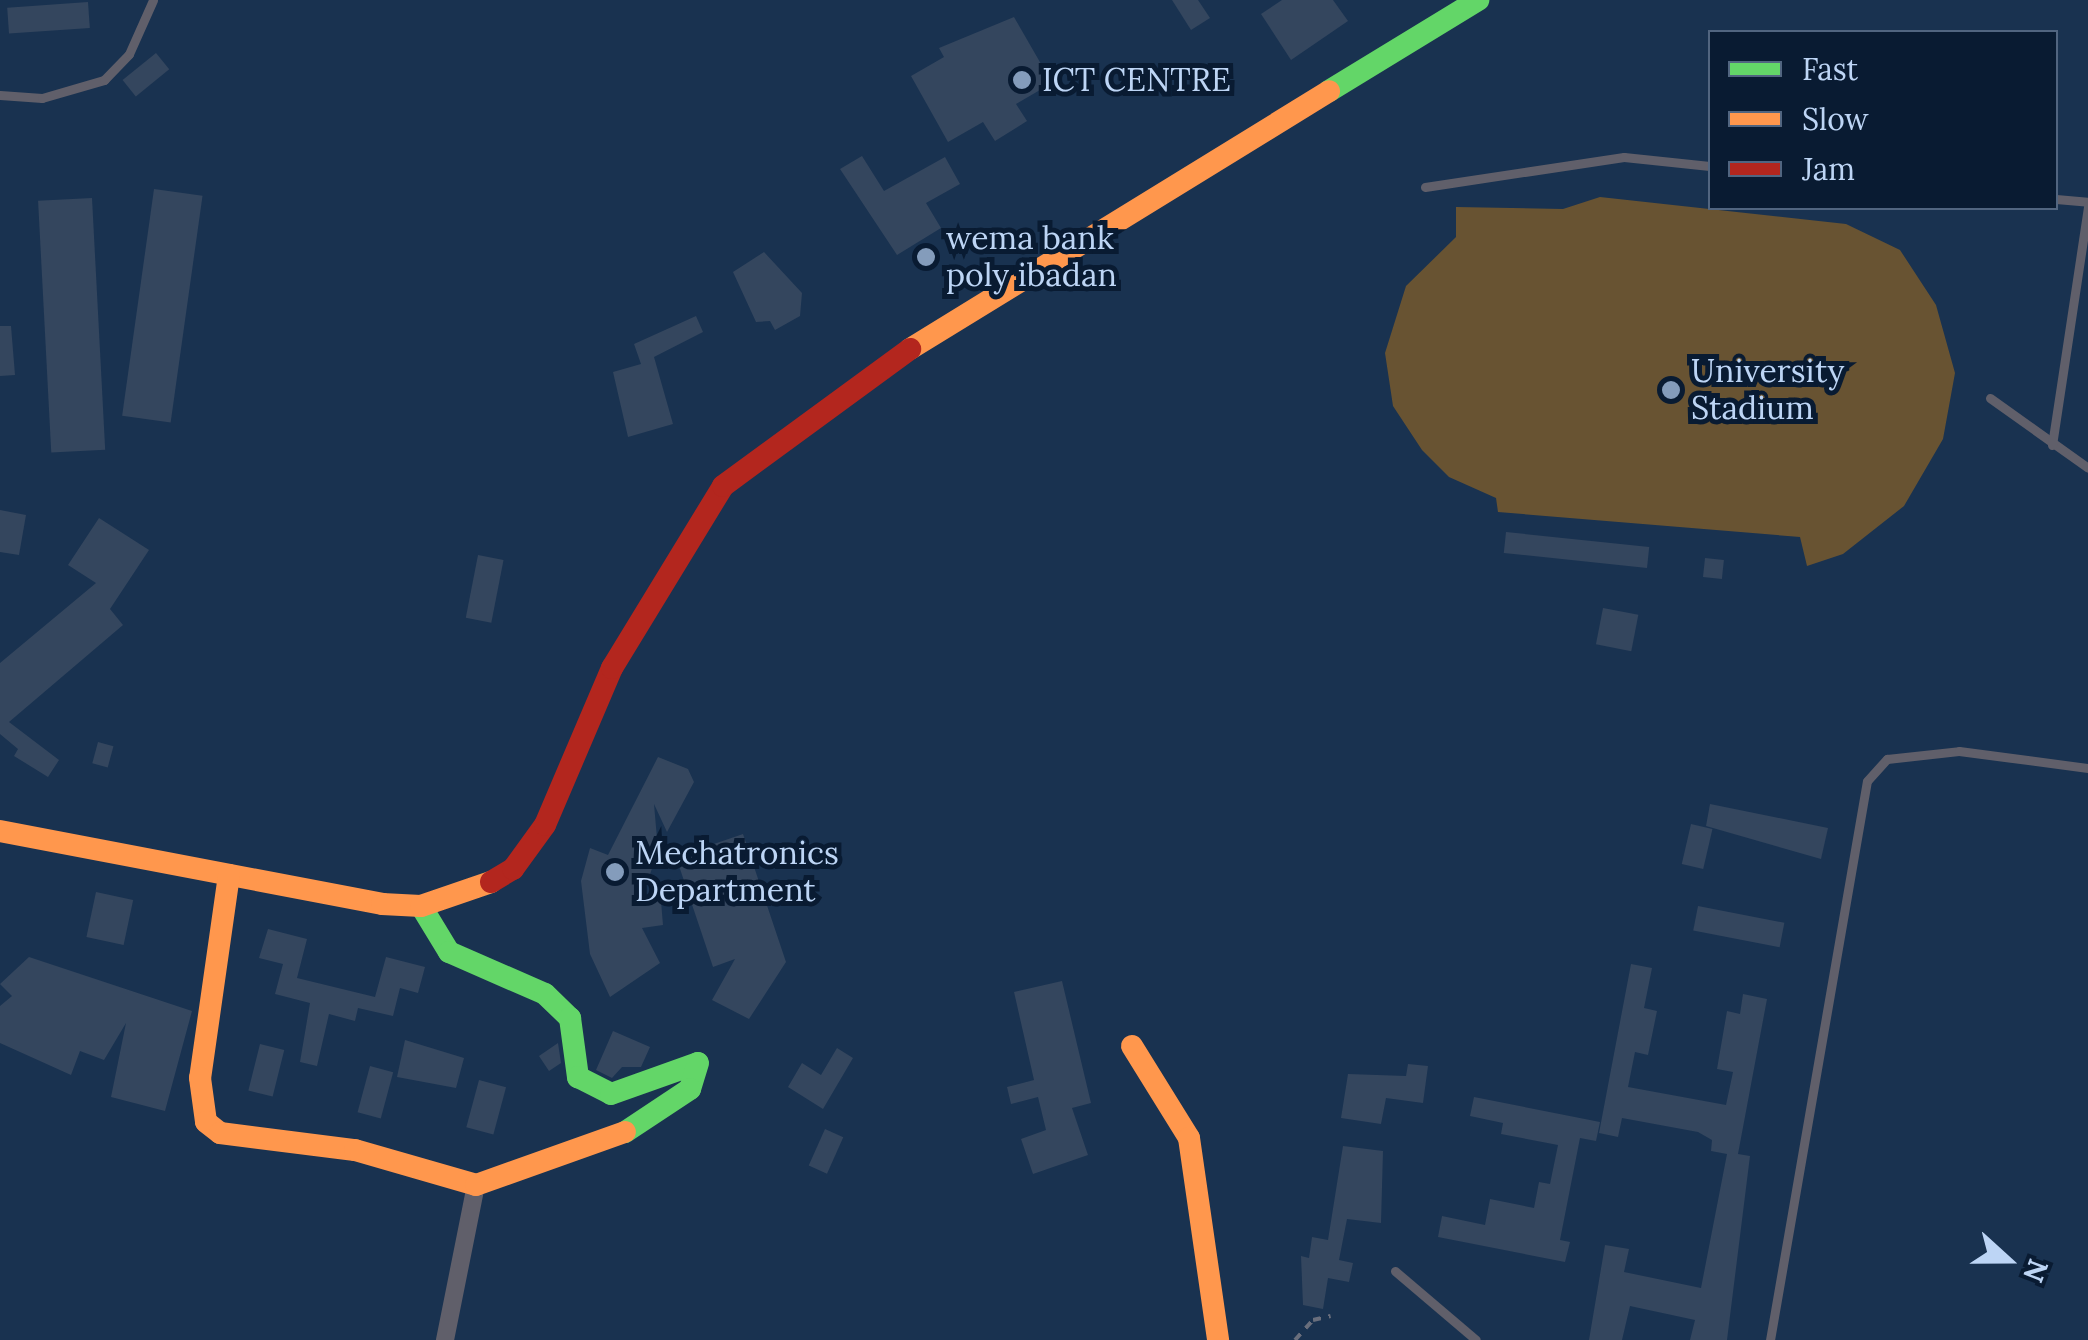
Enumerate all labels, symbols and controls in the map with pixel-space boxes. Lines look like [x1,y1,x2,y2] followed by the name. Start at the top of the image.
[1708,30,2058,210] legend
[1802,50,1858,88] text: Fast
[1042,61,1231,99] place label: ICT CENTRE
[1011,69,1033,91] marker: ICT CENTRE
[1802,100,1868,138] text: Slow
[1802,150,1855,188] text: Jam
[946,220,1117,295] place label: wema bank poly ibadan
[915,246,937,268] marker: wema bank poly ibadan
[1691,353,1844,428] place label: University Stadium
[1660,379,1682,401] marker: University Stadium
[635,835,839,910] place label: Mechatronics Department
[604,861,626,883] marker: Mechatronics Department
[1958,1210,2058,1310] north arrow
[2015,1254,2057,1287] text: N

